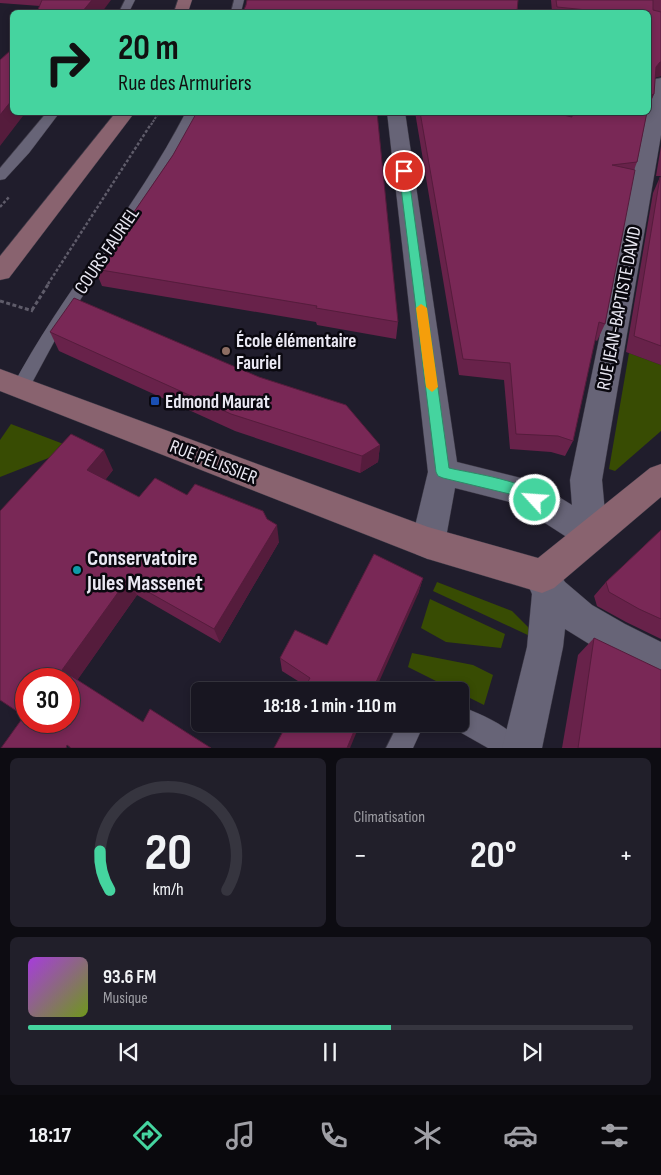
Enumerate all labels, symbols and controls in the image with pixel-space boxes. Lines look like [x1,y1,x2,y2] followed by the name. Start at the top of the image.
[118,27,179,70] text: 20 m
[35,30,100,95] icon: right
[118,70,252,97] text: Rue des Armuriers
[383,150,425,192] pin
[390,157,418,185] icon: arrive
[70,203,145,299] street label: COURS FAURIEL
[592,224,647,392] street label: RUE JEAN-BAPTISTE DAVID
[236,330,356,375] place label: École élémentaire Fauriel
[220,345,232,357] marker: École élémentaire Fauriel
[165,391,270,414] place label: Edmond Maurat
[149,395,161,407] marker: Edmond Maurat
[166,435,261,490] street label: RUE PÉLISSIER
[508,473,560,525] position arrow
[86,545,203,597] place label: Conservatoire Jules Massenet
[71,564,83,576] marker: Conservatoire Jules Massenet
[15,668,80,733] speed limit sign: 30
[264,695,396,718] text: 18:18 · 1 min · 110 m
[354,808,425,827] text: Climatisation
[144,822,192,885] text: 20
[470,833,517,878] text: 20°
[354,839,367,872] text: −
[619,839,633,872] text: +
[152,879,183,900] text: km/h
[103,966,156,989] text: 93.6 FM
[103,989,148,1008] text: Musique
[115,1038,143,1066] icon: previous
[316,1038,344,1066] icon: pause
[518,1038,546,1066] icon: next
[130,1118,165,1153] icon: directions
[223,1118,258,1153] icon: music
[316,1118,351,1153] icon: phone
[410,1118,445,1153] icon: climate
[503,1118,538,1153] icon: car
[597,1118,632,1153] icon: filters
[29,1122,71,1149] text: 18:17

